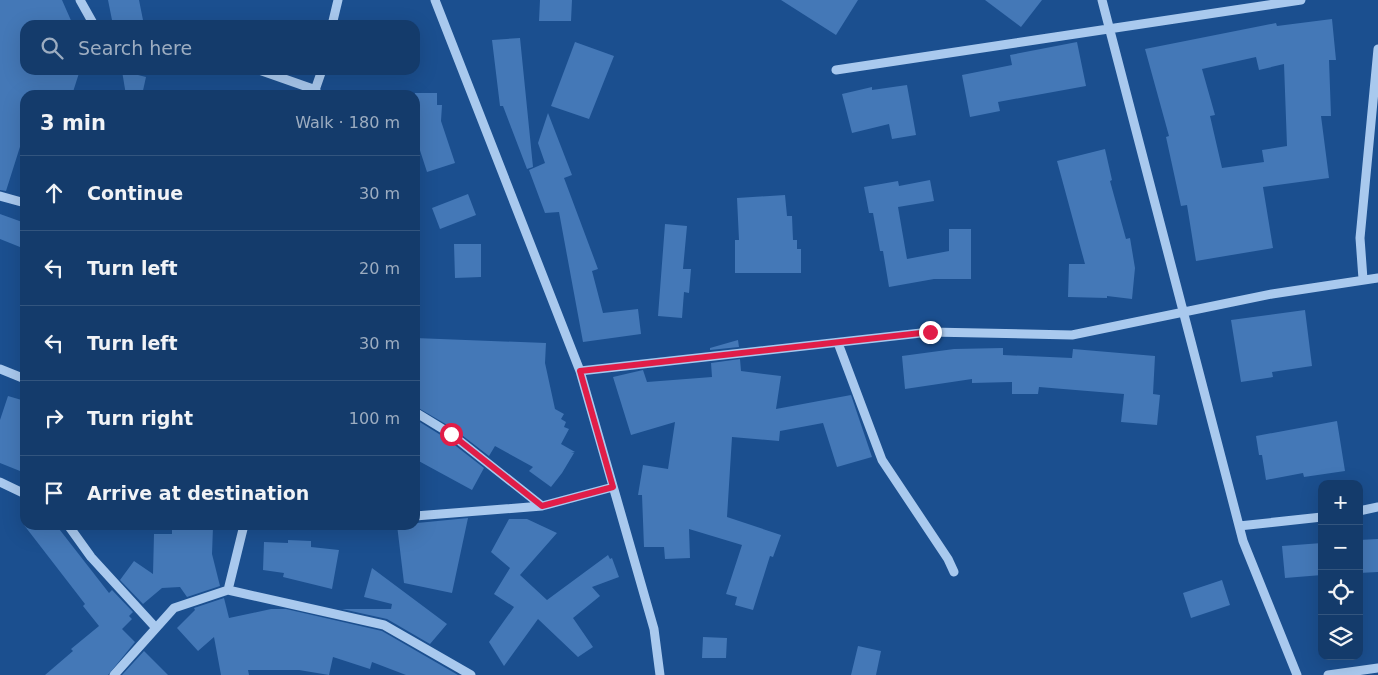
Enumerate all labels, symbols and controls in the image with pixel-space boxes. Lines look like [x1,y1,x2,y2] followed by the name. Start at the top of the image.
[20,20,420,75] search box
[38,34,66,62] icon: search
[78,37,192,59] text: Search here
[40,111,106,135] text: 3 min
[295,113,400,132] text: Walk · 180 m
[40,179,68,207] icon: ahead
[87,182,183,204] text: Continue
[359,184,400,203] text: 30 m
[40,254,68,282] icon: left
[87,257,178,279] text: Turn left
[359,259,400,278] text: 20 m
[919,321,942,344] route end
[40,329,68,357] icon: left
[87,332,178,354] text: Turn left
[359,334,400,353] text: 30 m
[40,404,68,432] icon: right
[87,407,193,429] text: Turn right
[349,409,400,428] text: 100 m
[440,423,463,446] route start
[40,479,68,507] icon: arrive
[1318,480,1363,660] map controls
[1318,480,1363,525] button: +
[87,482,309,504] text: Arrive at destination
[1318,525,1363,570] button: −
[1318,570,1363,615] button: locate
[1318,615,1363,660] button: layers

